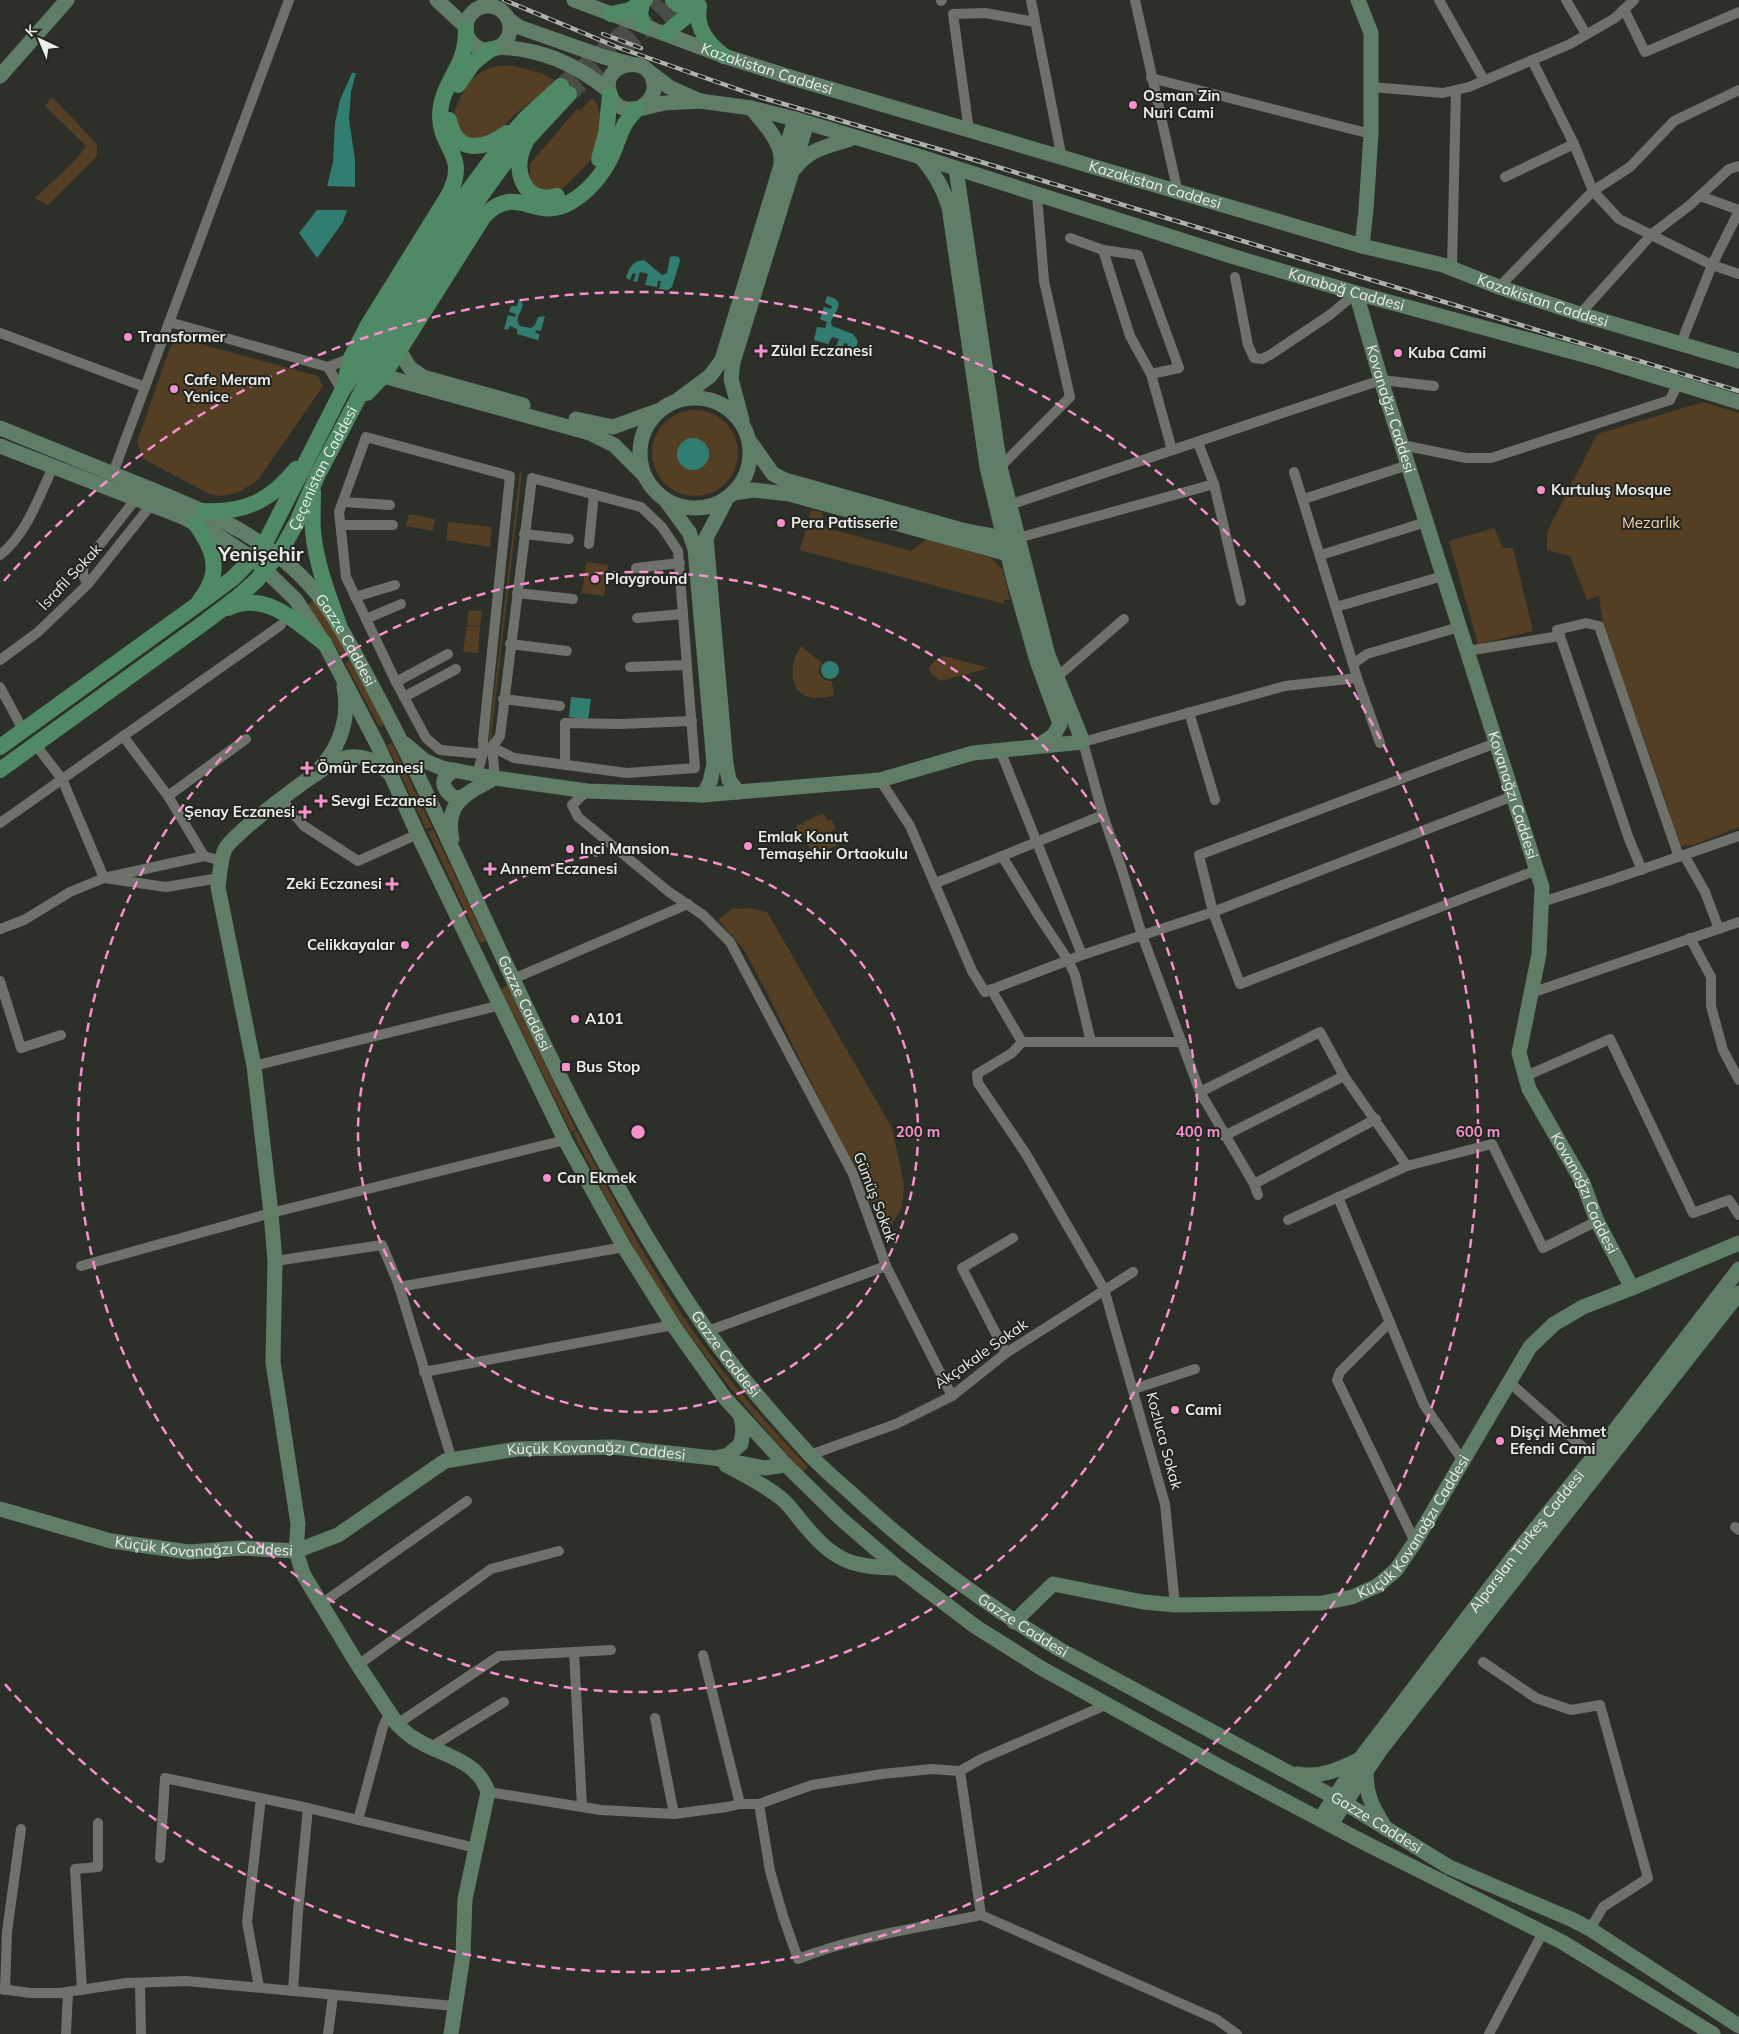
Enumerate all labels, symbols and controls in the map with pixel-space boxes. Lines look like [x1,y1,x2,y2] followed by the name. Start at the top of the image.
[15,15,65,65] north arrow
[21,20,41,40] text: K
[699,38,835,98] street label: Kazakistan Caddesi
[1143,86,1220,122] place label: Osman Zin Nuri Cami
[1127,99,1139,111] marker: Osman Zin Nuri Cami
[1087,156,1224,213] street label: Kazakistan Caddesi
[1286,263,1407,315] street label: Karabağ Caddesi
[1474,269,1611,331] street label: Kazakistan Caddesi
[138,327,226,346] place label: Transformer
[122,331,134,343] marker: Transformer
[771,341,872,360] place label: Zülal Eczanesi
[1362,343,1420,475] street label: Kovanağzı Caddesi
[1408,343,1486,362] place label: Kuba Cami
[755,345,767,357] marker: Zülal Eczanesi
[1392,347,1404,359] marker: Kuba Cami
[183,370,271,406] place label: Cafe Meram Yenice
[168,383,180,395] marker: Cafe Meram Yenice
[284,403,361,534] street label: Çeçenistan Caddesi
[1551,480,1671,499] place label: Kurtuluş Mosque
[1535,484,1547,496] marker: Kurtuluş Mosque
[791,513,898,532] place label: Pera Patisserie
[1622,513,1680,532] park label: Mezarlık
[775,517,787,529] marker: Pera Patisserie
[34,539,105,614] street label: İsrafil Sokak
[217,541,304,566] district label: Yenişehir
[605,569,687,588] place label: Playground
[589,573,601,585] marker: Playground
[312,590,381,689] street label: Gazze Caddesi
[1484,729,1542,861] street label: Kovanağzı Caddesi
[317,758,424,777] place label: Ömür Eczanesi
[301,762,313,774] marker: Ömür Eczanesi
[331,791,436,810] place label: Sevgi Eczanesi
[315,795,327,807] marker: Sevgi Eczanesi
[184,802,295,821] place label: Şenay Eczanesi
[299,806,311,818] marker: Şenay Eczanesi
[758,827,908,863] place label: Emlak Konut Temaşehir Ortaokulu
[580,839,670,858] place label: Inci Mansion
[742,840,754,852] marker: Emlak Konut Temaşehir Ortaokulu
[564,843,576,855] marker: Inci Mansion
[500,859,617,878] place label: Annem Eczanesi
[484,863,496,875] marker: Annem Eczanesi
[286,874,382,893] place label: Zeki Eczanesi
[386,878,398,890] marker: Zeki Eczanesi
[307,935,395,954] place label: Celikkayalar
[399,939,411,951] marker: Celikkayalar
[494,952,556,1054] street label: Gazze Caddesi
[585,1009,623,1028] place label: A101
[569,1013,581,1025] marker: A101
[576,1057,640,1076] place label: Bus Stop
[560,1061,572,1073] marker: Bus Stop
[896,1122,940,1141] text: 200 m
[1176,1122,1220,1141] text: 400 m
[1456,1122,1500,1141] text: 600 m
[629,1123,647,1141] centre of rings
[1547,1129,1622,1257] street label: Kovanağzı Caddesi
[850,1149,901,1245] street label: Gümüş Sokak
[557,1168,637,1187] place label: Can Ekmek
[541,1172,553,1184] marker: Can Ekmek
[687,1307,765,1401] street label: Gazze Caddesi
[930,1314,1031,1393] street label: Akçakale Sokak
[1142,1390,1187,1492] street label: Kozluca Sokak
[1185,1400,1222,1419] place label: Cami
[1169,1404,1181,1416] marker: Cami
[1510,1422,1606,1458] place label: Dişçi Mehmet Efendi Cami
[1494,1435,1506,1447] marker: Dişçi Mehmet Efendi Cami
[506,1437,687,1464] street label: Küçük Kovanağzı Caddesi
[1354,1451,1473,1603] street label: Küçük Kovanağzı Caddesi
[1464,1466,1588,1616] street label: Alparslan Türkeş Caddesi
[114,1532,293,1561] street label: Küçük Kovanağzı Caddesi
[974,1589,1071,1661] street label: Gazze Caddesi
[1328,1787,1426,1857] street label: Gazze Caddesi

